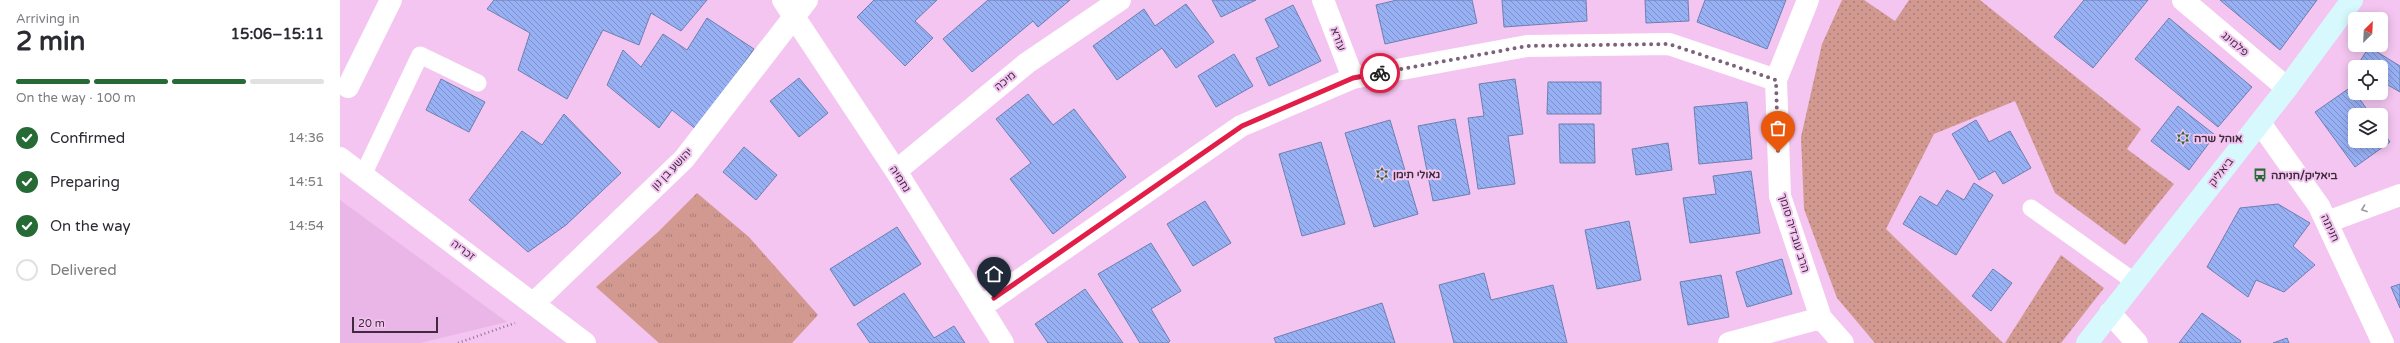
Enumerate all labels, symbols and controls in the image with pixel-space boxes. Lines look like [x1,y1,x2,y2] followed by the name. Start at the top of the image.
[16,11,80,27] text: Arriving in
[2348,12,2388,52] north arrow
[2348,12,2388,148] map controls
[231,25,324,43] text: 15:06–15:11
[1328,25,1348,53] street label: עזרא
[16,26,85,57] text: 2 min
[2219,29,2251,59] street label: פלמינג
[1360,53,1400,93] courier
[2348,60,2388,100] button: locate
[1369,62,1391,84] icon: bike
[992,68,1018,94] street label: מיכה
[16,90,136,106] text: On the way · 100 m
[2348,108,2388,148] button: layers
[1761,111,1795,152] pin
[1767,117,1789,139] icon: bag
[16,127,38,149] icon: check
[50,129,125,147] text: Confirmed
[288,130,324,146] text: 14:36
[2175,130,2191,146] synagogue icon: אוהל שרה
[2194,132,2242,145] place label: אוהל שרה
[649,145,695,193] street label: יהושע בן נון
[2206,155,2236,189] street label: ביאליק
[887,163,913,195] street label: נחמיה
[1374,166,1390,182] synagogue icon: גאולי תימן
[2252,167,2268,183] bus stop icon: ביאליק/חניתה
[1393,168,1440,181] place label: גאולי תימן
[2271,169,2337,182] place label: ביאליק/חניתה
[16,171,38,193] icon: check
[50,173,120,191] text: Preparing
[288,174,324,190] text: 14:51
[1776,192,1812,274] street label: הרב עובדיה סומך
[2360,204,2367,212] one-way arrow
[2318,212,2342,244] street label: חניתה
[16,215,38,237] icon: check
[50,217,130,235] text: On the way
[288,218,324,234] text: 14:54
[448,237,478,264] street label: זכריה
[977,257,1011,298] pin
[50,261,117,279] text: Delivered
[983,263,1005,285] icon: home
[352,315,438,334] scale bar
[358,317,385,330] text: 20 m

